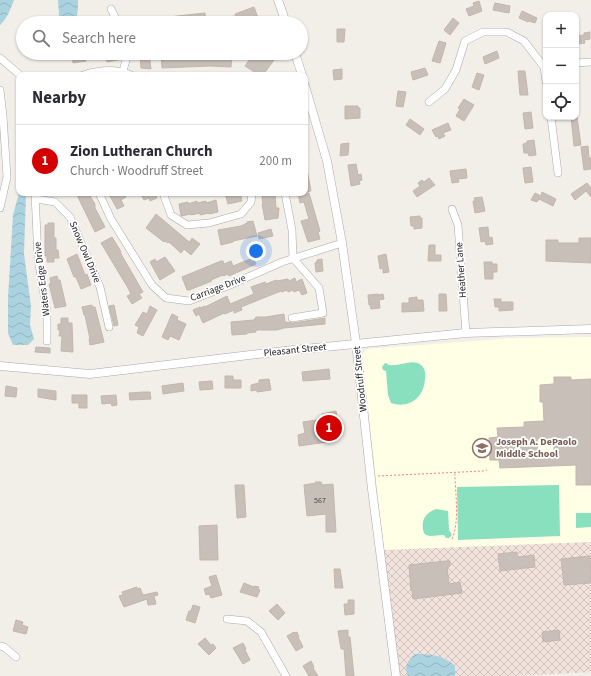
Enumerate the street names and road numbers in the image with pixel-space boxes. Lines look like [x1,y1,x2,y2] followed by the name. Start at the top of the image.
[66,219,104,285] street label: Snow Owl Drive
[30,241,53,317] street label: Waters Edge Drive
[452,242,470,298] street label: Heather Lane
[188,271,248,305] street label: Carriage Drive
[263,340,328,360] street label: Pleasant Street
[350,345,370,413] street label: Woodruff Street

